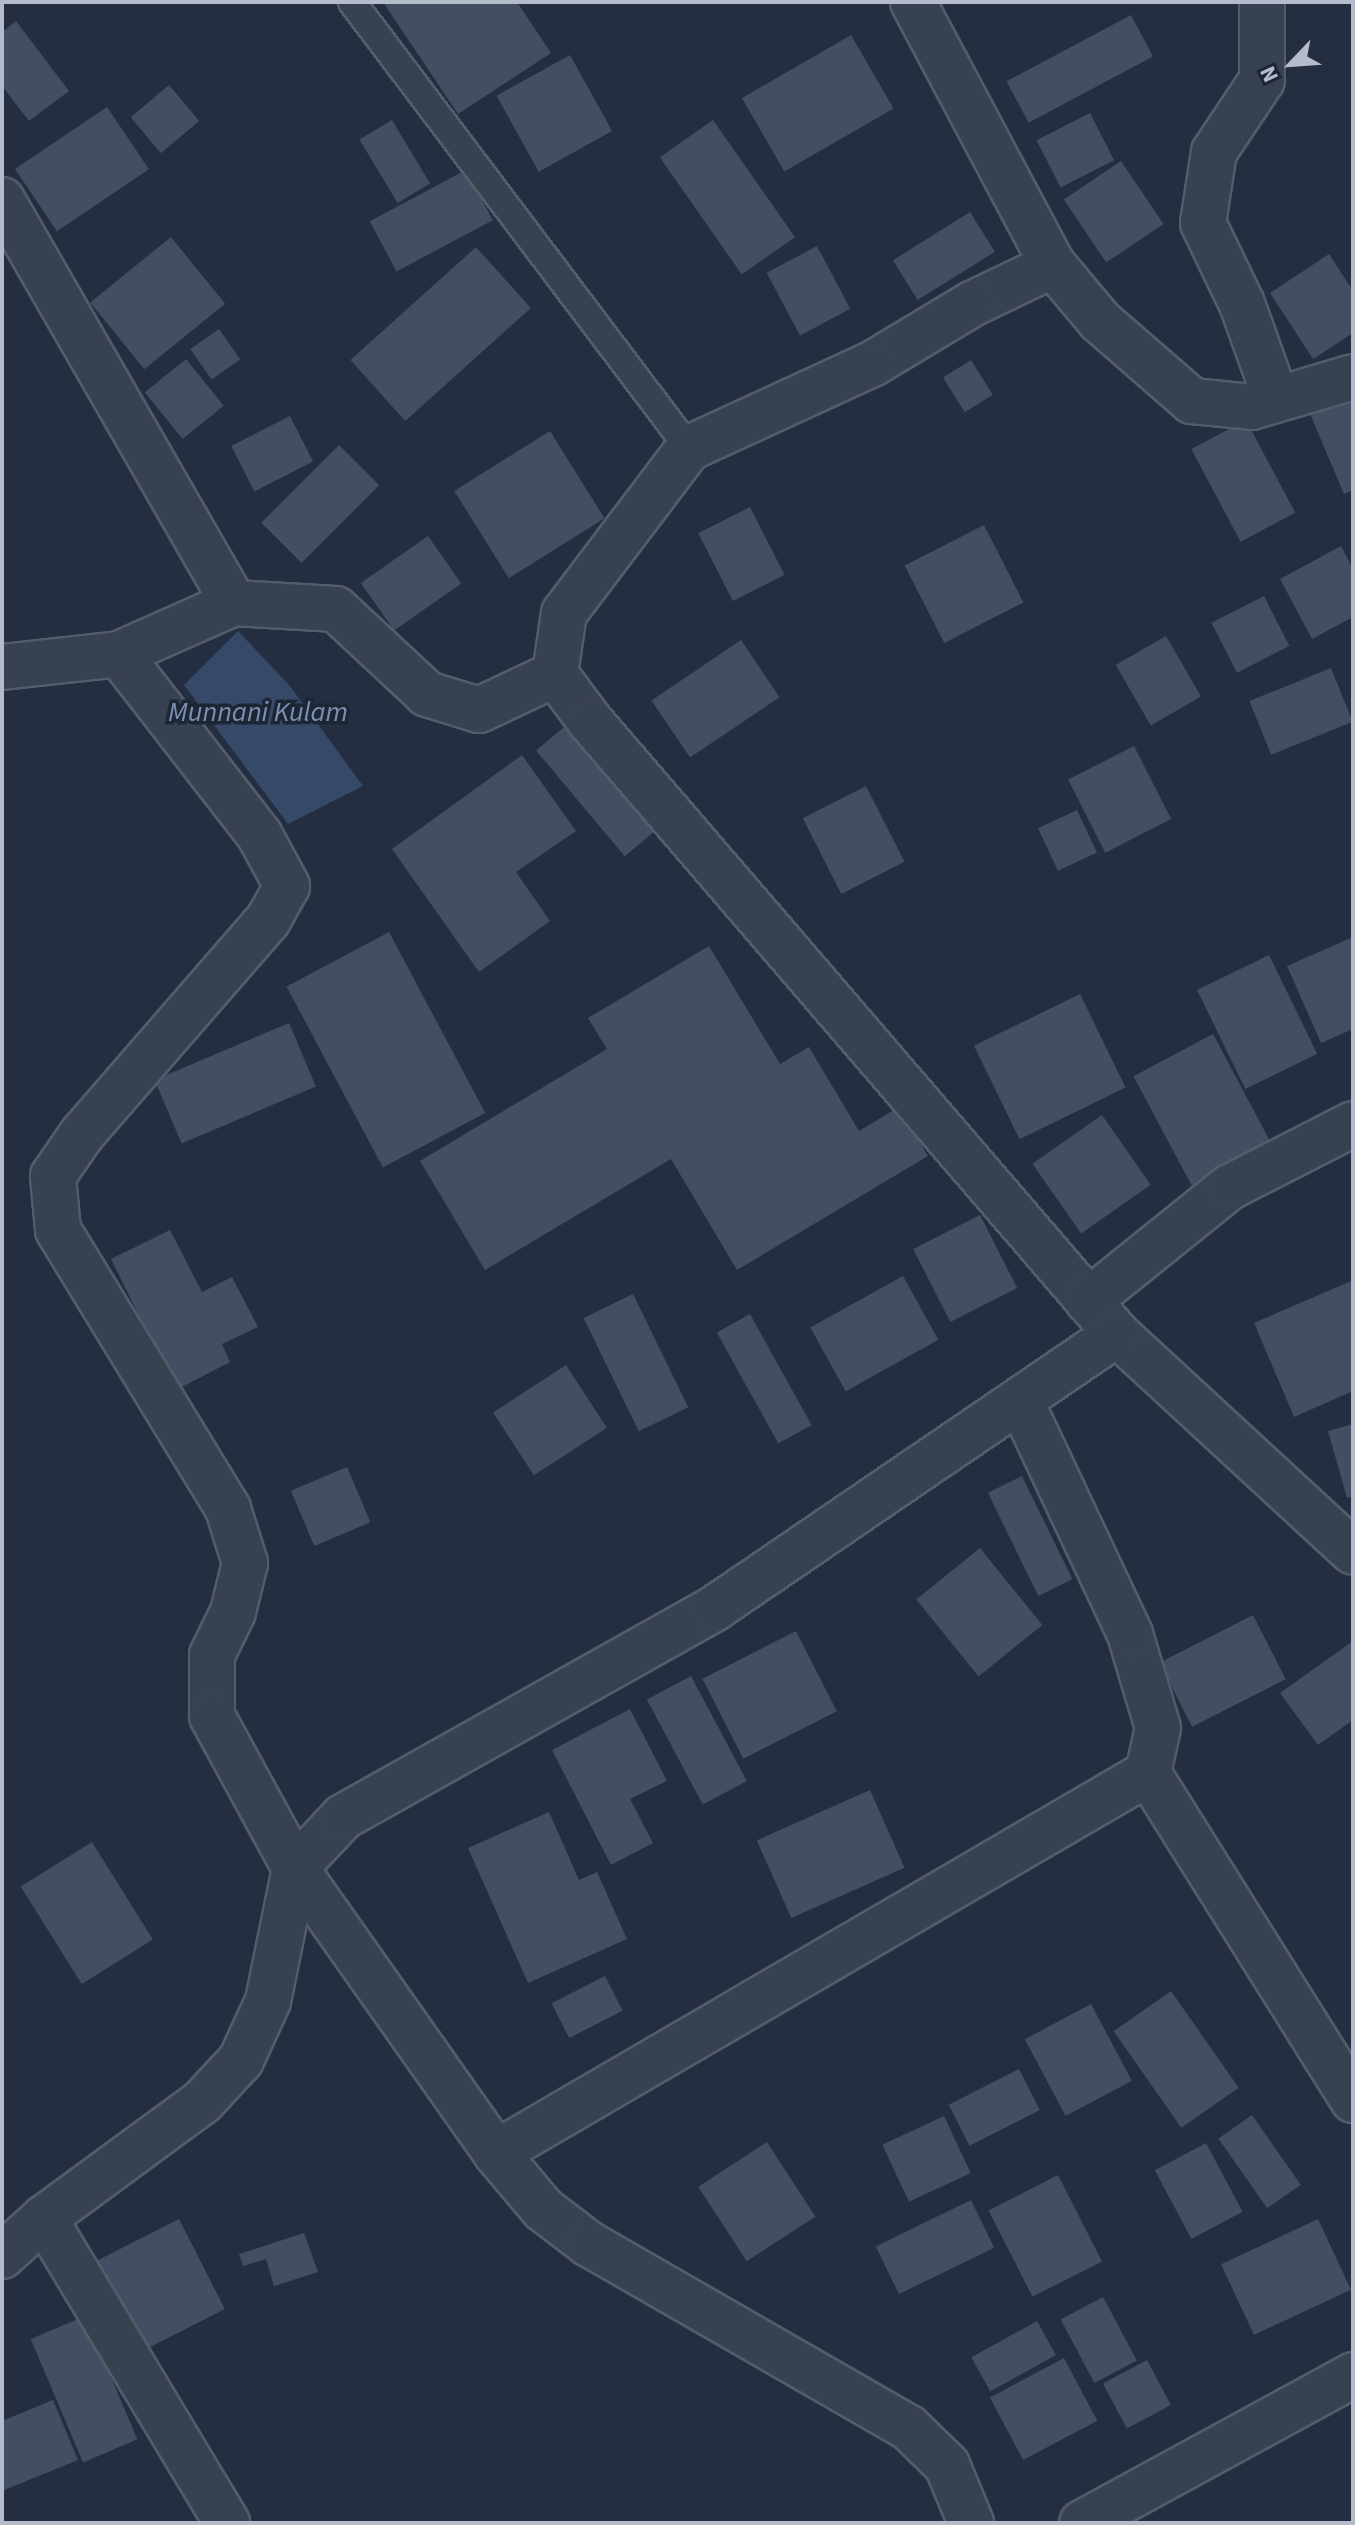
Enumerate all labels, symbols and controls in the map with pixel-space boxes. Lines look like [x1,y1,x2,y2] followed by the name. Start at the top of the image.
[1251,24,1331,104] north arrow
[1252,61,1287,88] text: N
[168,695,348,729] water label: Munnani Kulam

